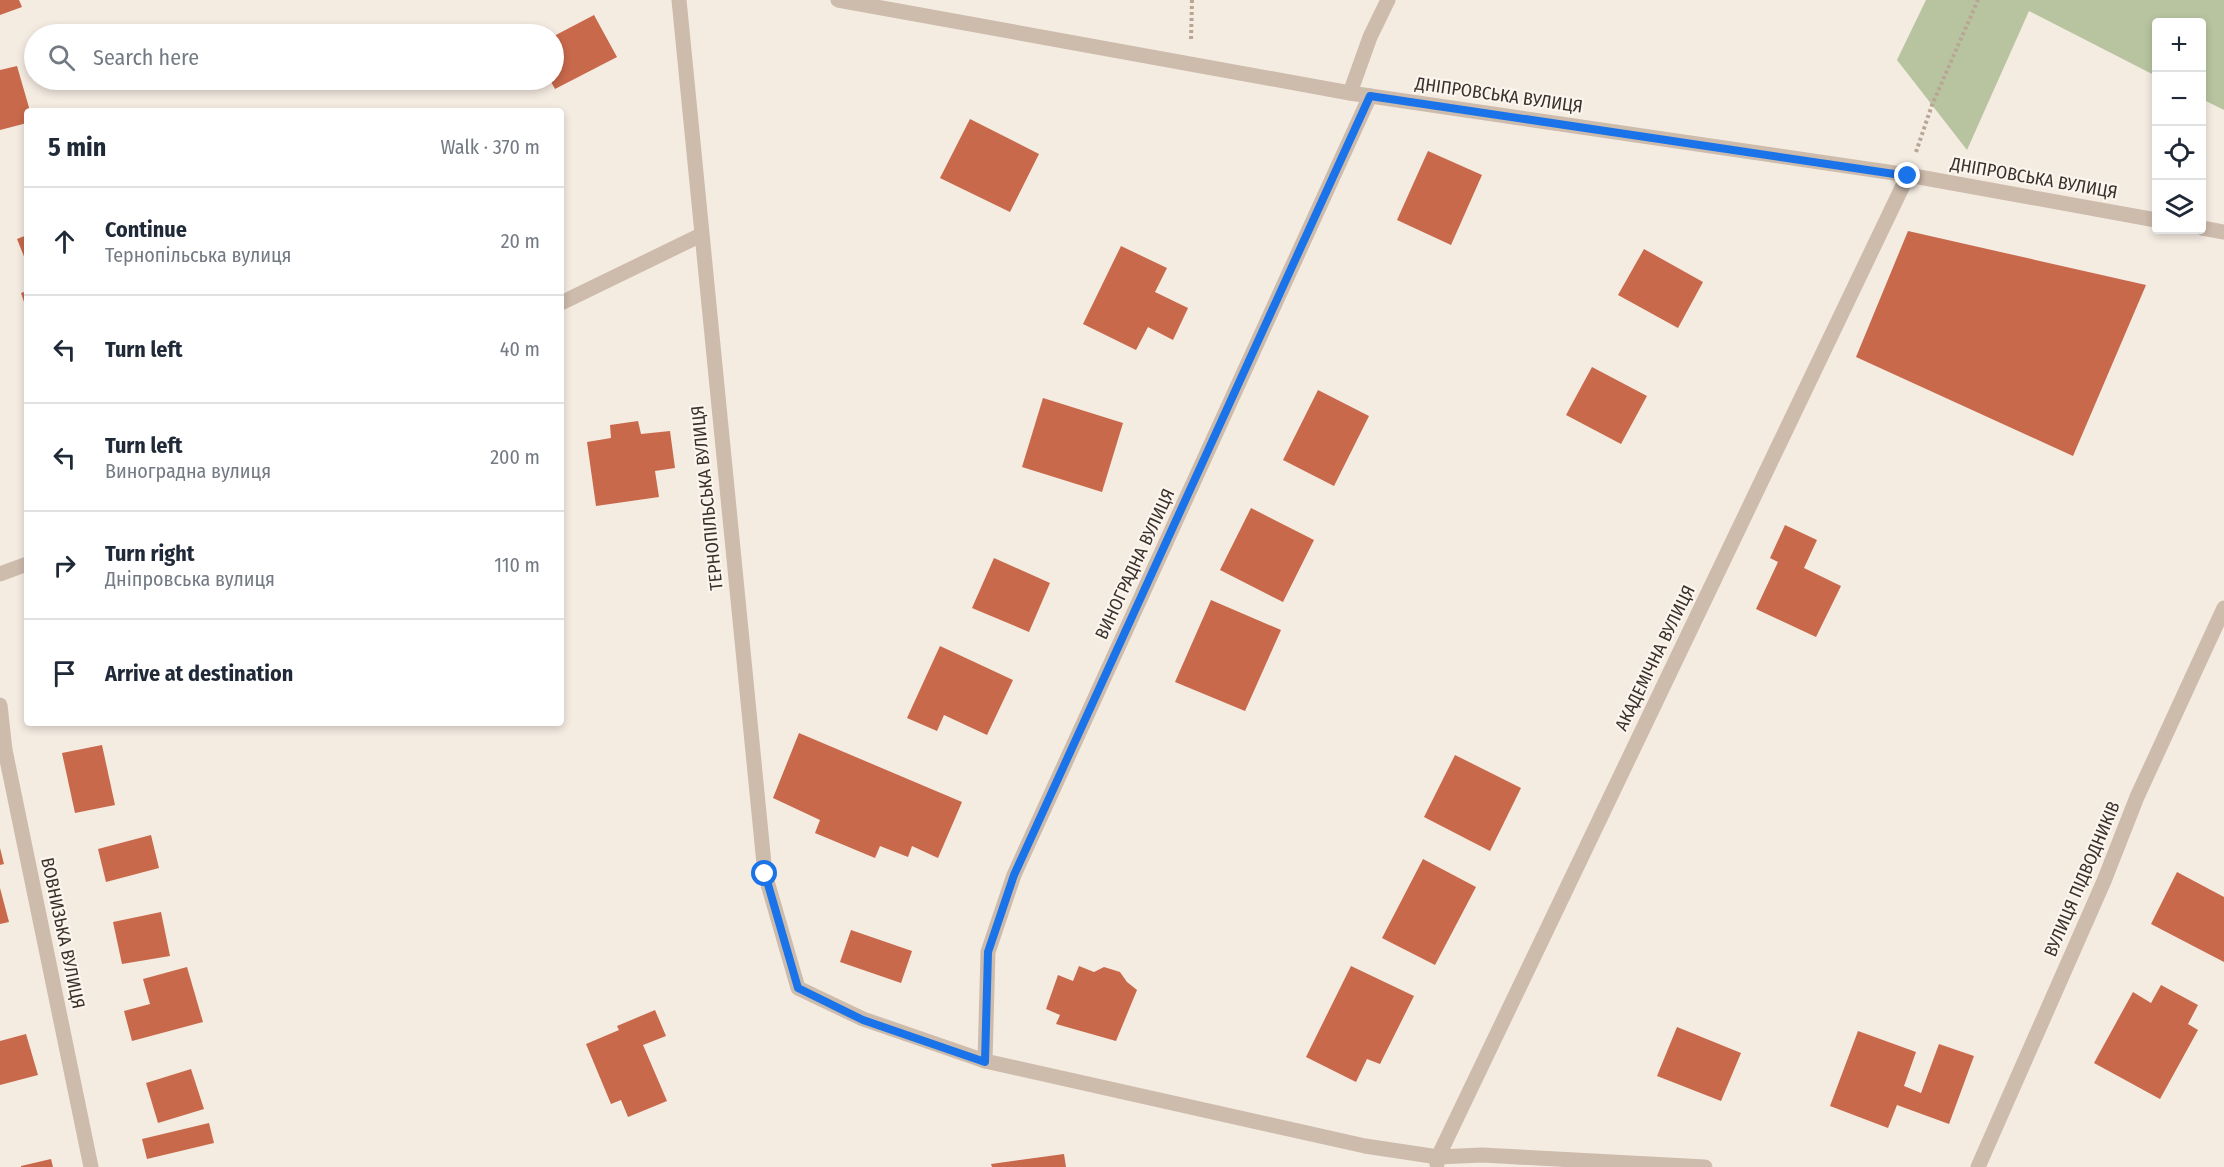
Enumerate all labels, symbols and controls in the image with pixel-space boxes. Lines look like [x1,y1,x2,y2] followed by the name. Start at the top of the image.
[2152,18,2206,234] map controls
[2152,18,2206,72] button: +
[24,24,564,90] search box
[45,41,78,74] icon: search
[93,44,199,71] text: Search here
[1413,72,1584,118] street label: ДНІПРОВСЬКА ВУЛИЦЯ
[2152,72,2206,126] button: −
[2152,126,2206,180] button: locate
[48,132,106,163] text: 5 min
[440,135,540,159] text: Walk · 370 m
[1948,152,2119,203] street label: ДНІПРОВСЬКА ВУЛИЦЯ
[1894,162,1920,188] route end
[2152,180,2206,234] button: layers
[105,216,187,243] text: Continue
[48,225,81,258] icon: ahead
[501,229,540,253] text: 20 m
[105,243,291,267] text: Тернопільська вулиця
[48,333,81,366] icon: left
[105,336,183,363] text: Turn left
[500,337,540,361] text: 40 m
[686,404,728,592] street label: ТЕРНОПІЛЬСЬКА ВУЛИЦЯ
[105,432,183,459] text: Turn left
[48,441,81,474] icon: left
[490,445,540,469] text: 200 m
[105,459,271,483] text: Виноградна вулиця
[1090,485,1180,643] street label: ВИНОГРАДНА ВУЛИЦЯ
[105,540,194,567] text: Turn right
[48,549,81,582] icon: right
[494,553,540,577] text: 110 m
[105,567,275,591] text: Дніпровська вулиця
[1610,582,1700,734] street label: АКАДЕМІЧНА ВУЛИЦЯ
[48,657,81,690] icon: arrive
[105,660,293,687] text: Arrive at destination
[2039,798,2125,960] street label: ВУЛИЦЯ ПІДВОДНИКІВ
[36,855,90,1011] street label: ВОВНИЗЬКА ВУЛИЦЯ
[751,860,777,886] route start

